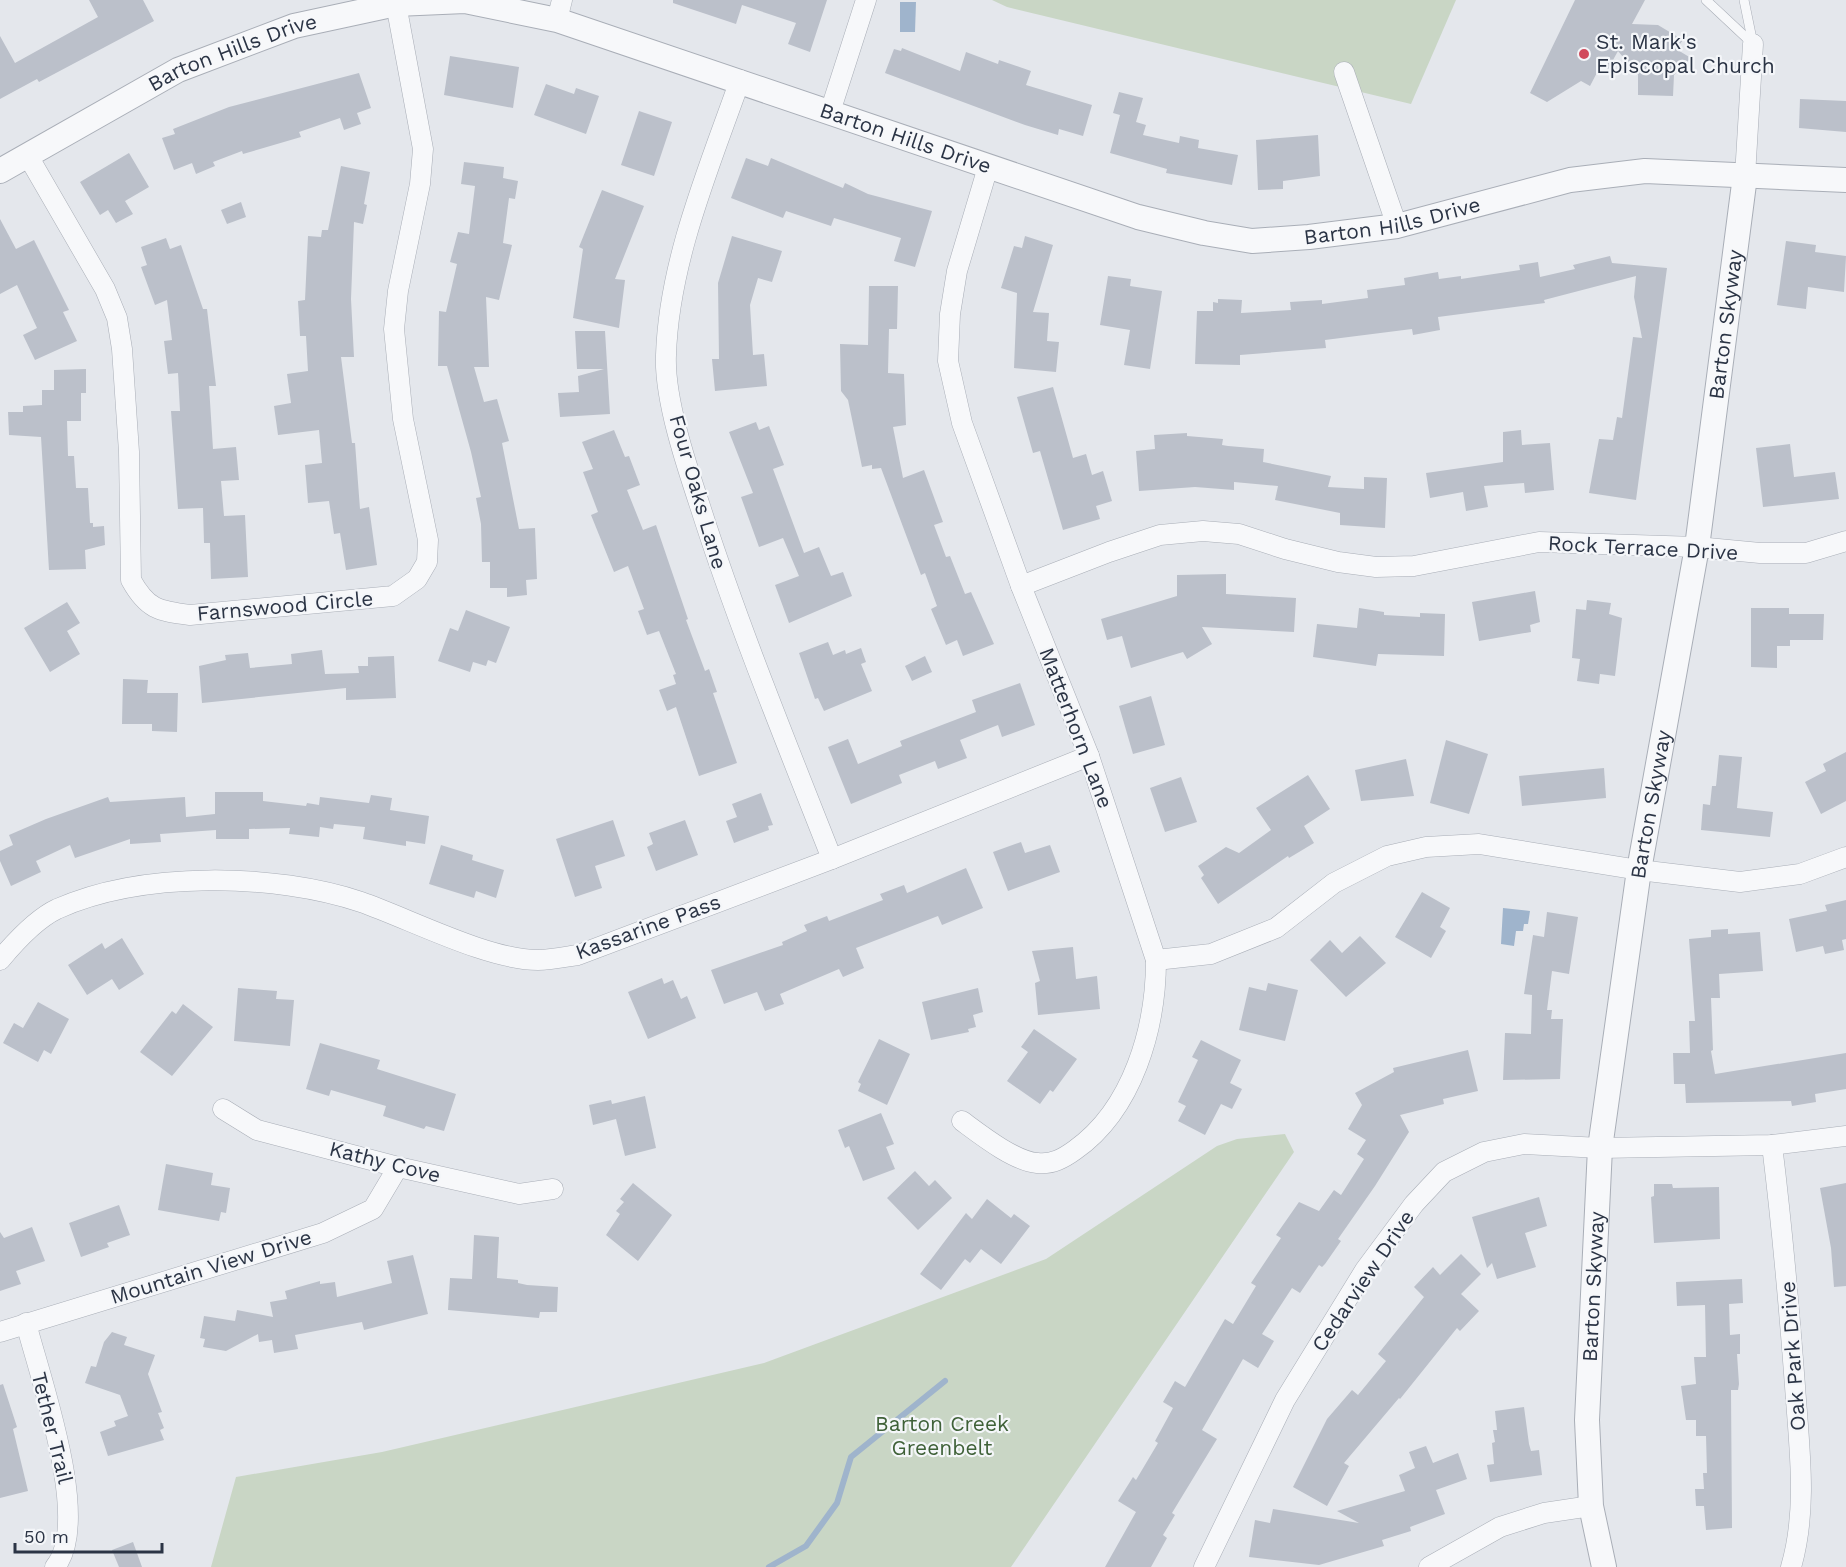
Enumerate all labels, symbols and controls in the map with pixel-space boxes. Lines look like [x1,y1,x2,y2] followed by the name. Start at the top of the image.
[143,8,319,96] street label: Barton Hills Drive
[1596,29,1775,78] place label: St. Mark's Episcopal Church
[1577,47,1591,61] marker: St. Mark's Episcopal Church
[817,97,995,178] street label: Barton Hills Drive
[1302,191,1483,250] street label: Barton Hills Drive
[1703,248,1747,401] street label: Barton Skyway
[664,412,732,572] street label: Four Oaks Lane
[1547,530,1739,565] street label: Rock Terrace Drive
[196,585,374,626] street label: Farnswood Circle
[1034,644,1119,812] street label: Matterhorn Lane
[1625,728,1676,880] street label: Barton Skyway
[572,889,724,964] street label: Kassarine Pass
[327,1136,443,1187] street label: Kathy Cove
[1306,1205,1419,1356] street label: Cedarview Drive
[1577,1211,1609,1363] street label: Barton Skyway
[107,1224,315,1309] street label: Mountain View Drive
[1775,1280,1810,1432] street label: Oak Park Drive
[27,1369,79,1487] street label: Tether Trail
[875,1411,1009,1460] park label: Barton Creek Greenbelt
[15,1516,162,1554] scale bar
[24,1526,69,1547] text: 50 m

